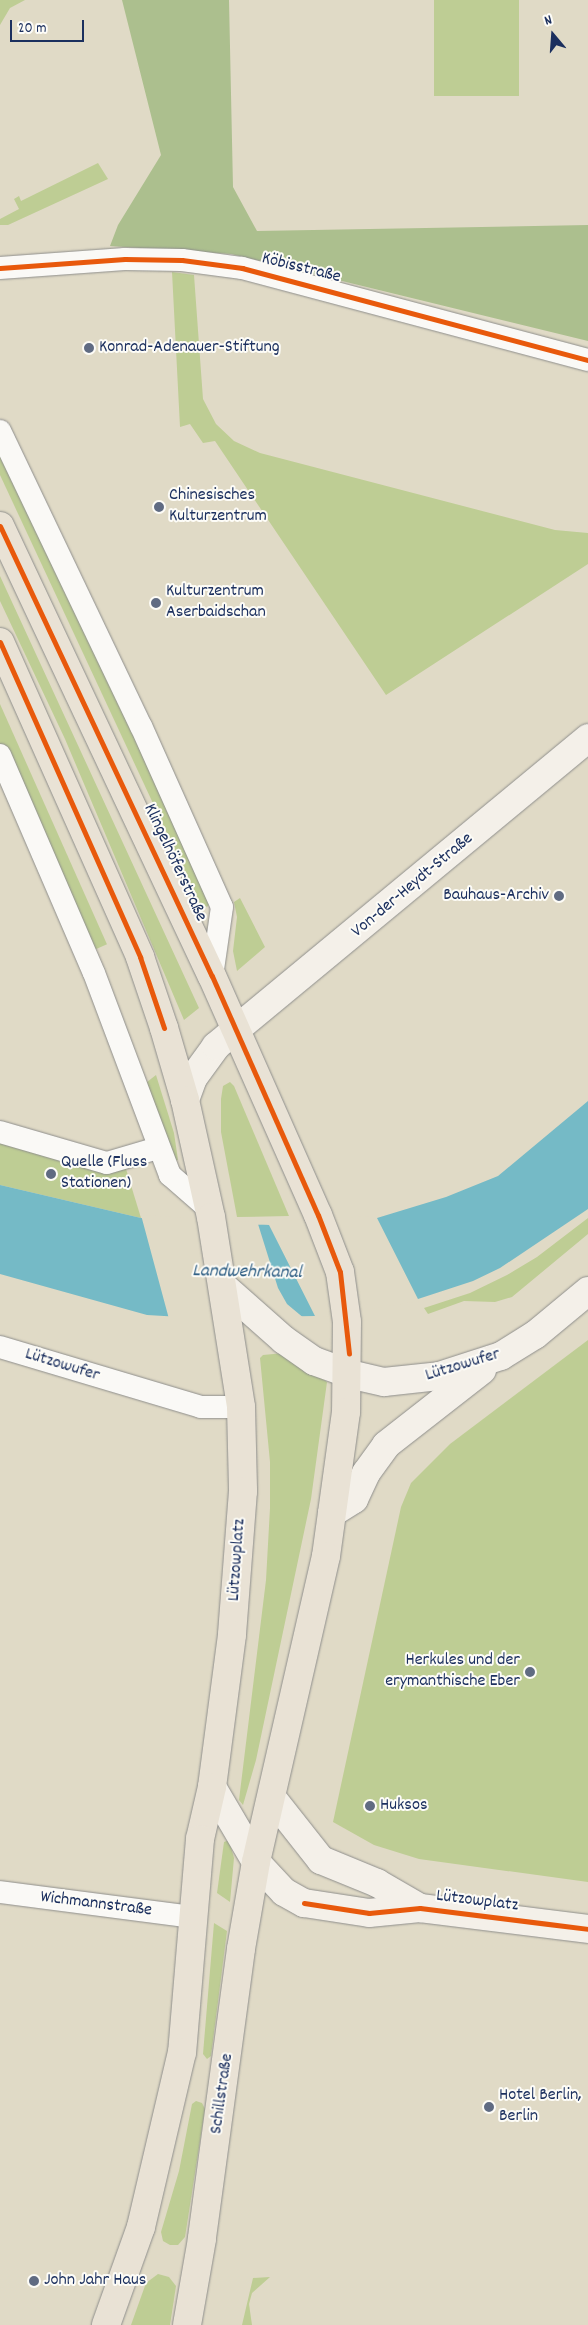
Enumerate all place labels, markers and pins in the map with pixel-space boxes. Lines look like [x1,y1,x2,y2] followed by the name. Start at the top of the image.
[99,337,280,359] place label: Konrad-Adenauer-Stiftung
[83,342,95,354] marker: Konrad-Adenauer-Stiftung
[169,486,267,528] place label: Chinesisches Kulturzentrum
[153,501,165,513] marker: Chinesisches Kulturzentrum
[166,582,266,624] place label: Kulturzentrum Aserbaidschan
[150,597,162,609] marker: Kulturzentrum Aserbaidschan
[443,885,549,907] place label: Bauhaus-Archiv
[553,890,565,902] marker: Bauhaus-Archiv
[61,1153,147,1196] place label: Quelle (Fluss Stationen)
[45,1168,57,1180] marker: Quelle (Fluss Stationen)
[385,1651,520,1694] place label: Herkules und der erymanthische Eber
[524,1666,536,1678] marker: Herkules und der erymanthische Eber
[380,1795,428,1817] place label: Huksos
[364,1800,376,1812] marker: Huksos
[499,2086,582,2128] place label: Hotel Berlin, Berlin
[483,2101,495,2113] marker: Hotel Berlin, Berlin
[44,2270,146,2292] place label: John Jahr Haus
[28,2275,40,2287] marker: John Jahr Haus

